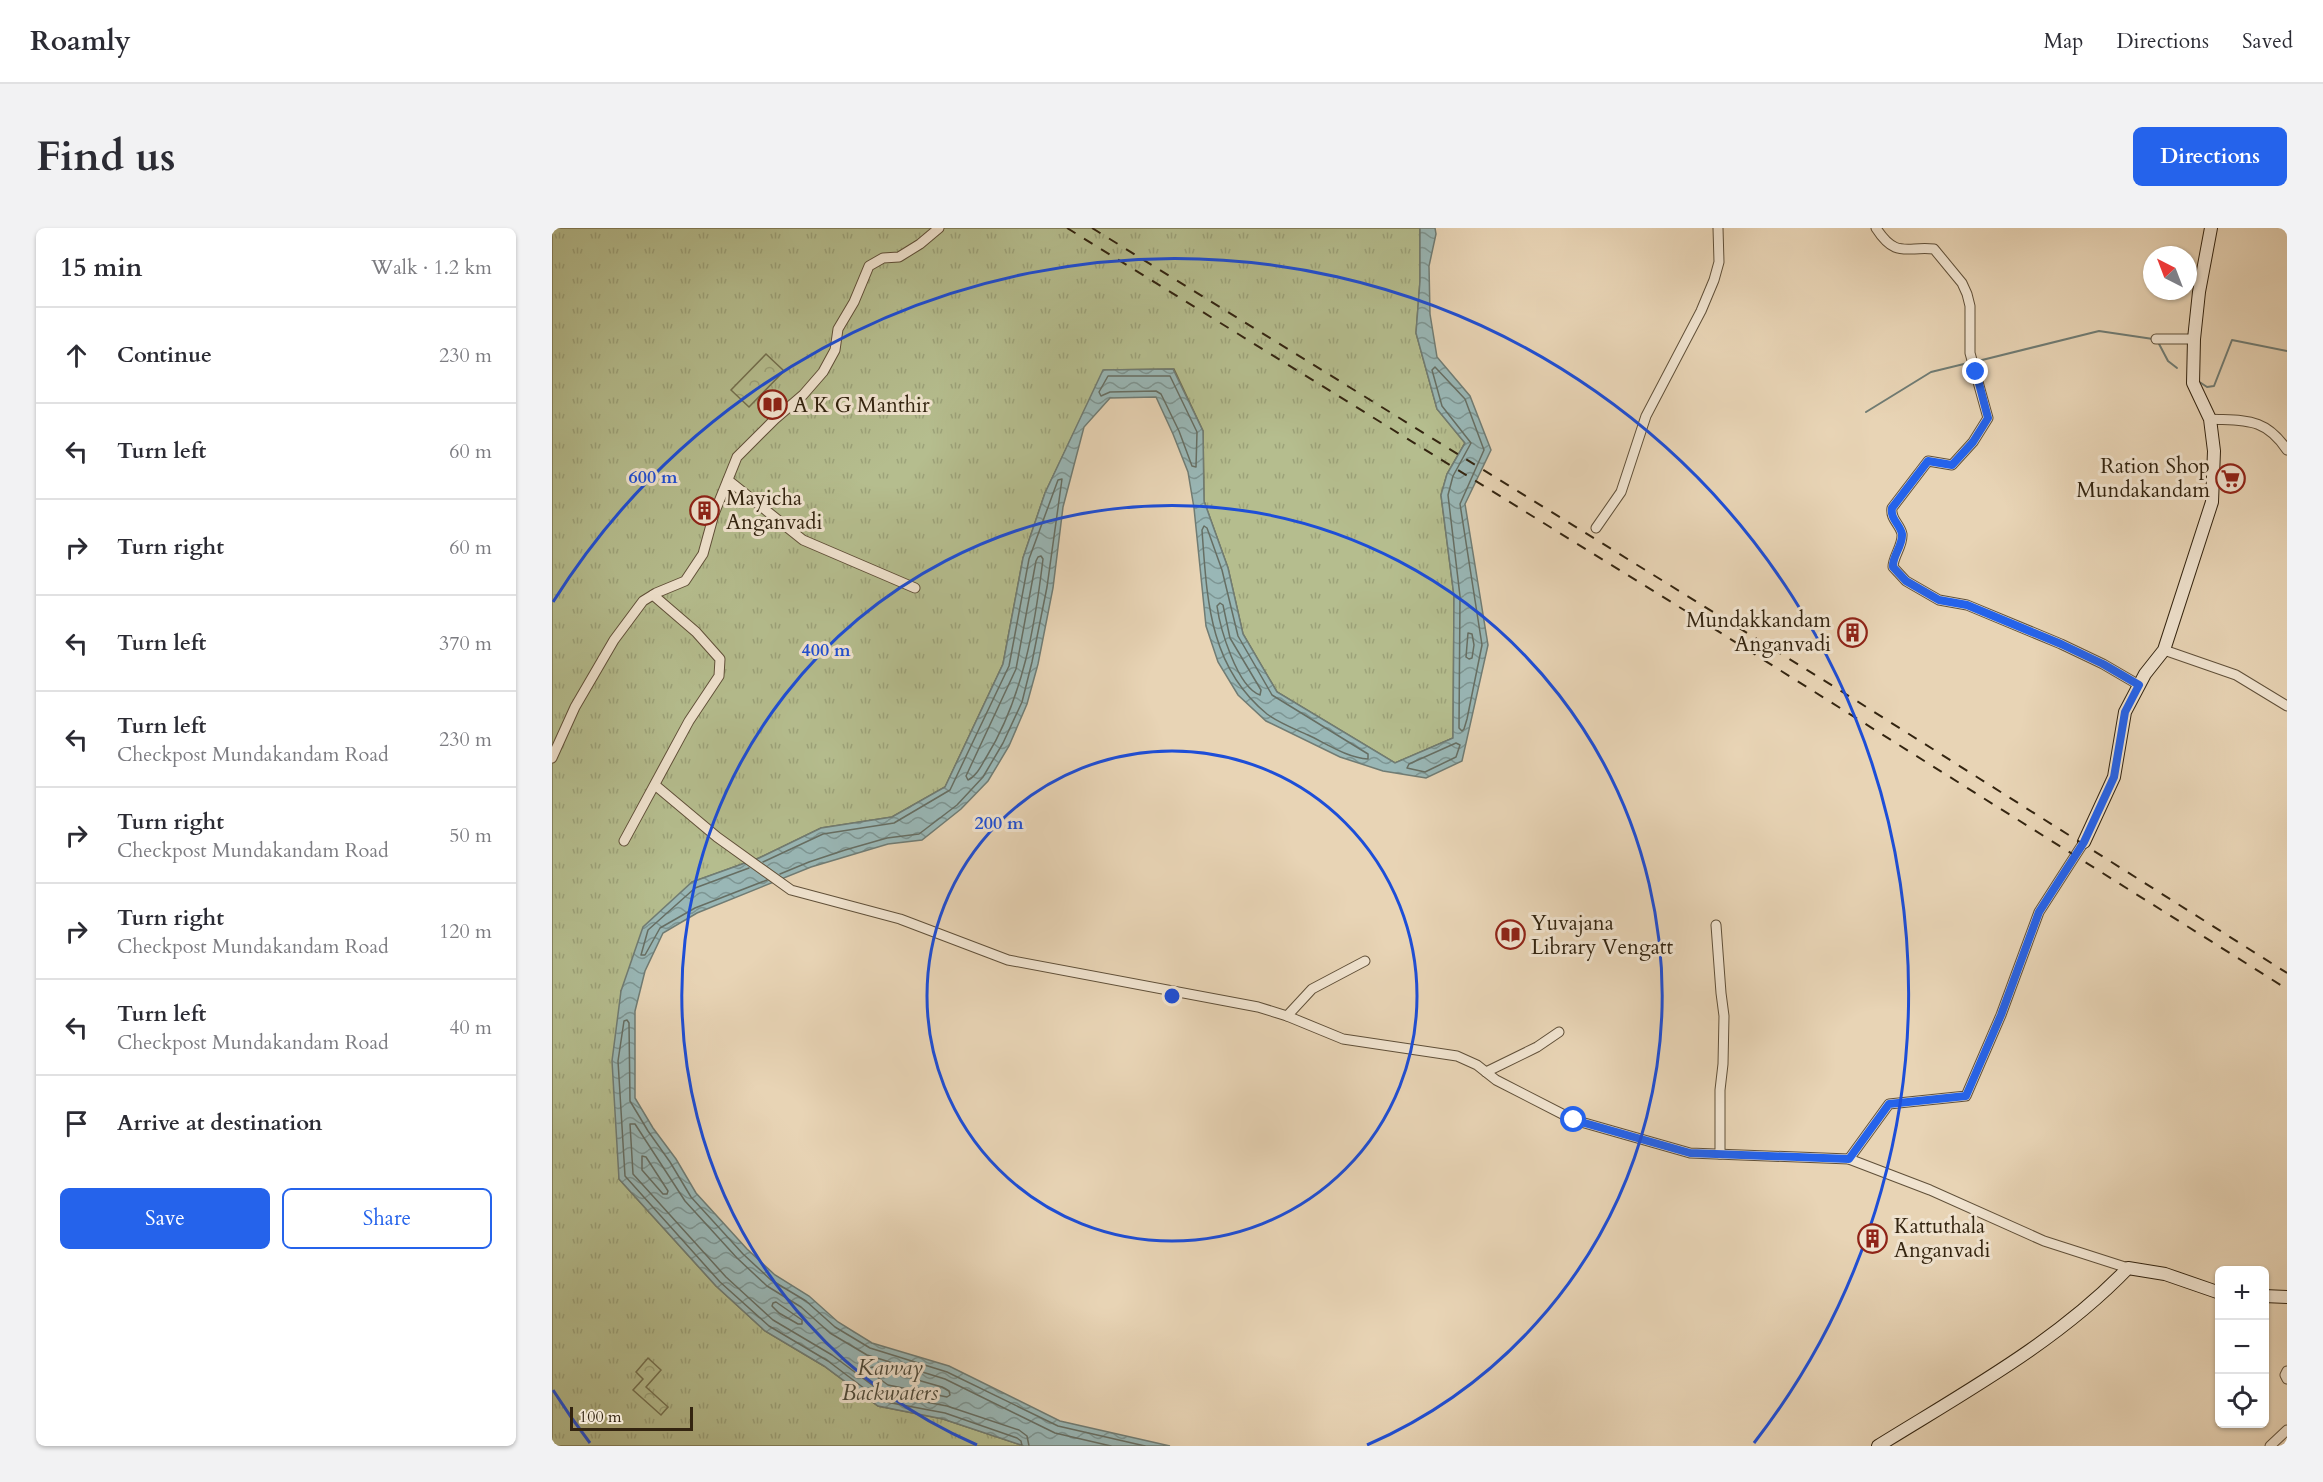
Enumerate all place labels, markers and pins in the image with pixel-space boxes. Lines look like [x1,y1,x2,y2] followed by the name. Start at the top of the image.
[756,389,788,421] library icon: A K G Manthir
[793,391,930,420] place label: A K G Manthir
[2076,452,2210,505] place label: Ration Shop Mundakandam
[2215,462,2247,494] supermarket icon: Ration Shop Mundakandam
[726,484,823,537] place label: Mayicha Anganvadi
[689,494,721,526] building icon: Mayicha Anganvadi
[1686,606,1831,659] place label: Mundakkandam Anganvadi
[1836,616,1868,648] building icon: Mundakkandam Anganvadi
[1531,909,1673,962] place label: Yuvajana Library Vengatt
[1494,919,1526,951] library icon: Yuvajana Library Vengatt
[1162,986,1182,1006] centre of rings
[1894,1212,1991,1265] place label: Kattuthala Anganvadi
[1857,1222,1889,1254] building icon: Kattuthala Anganvadi

